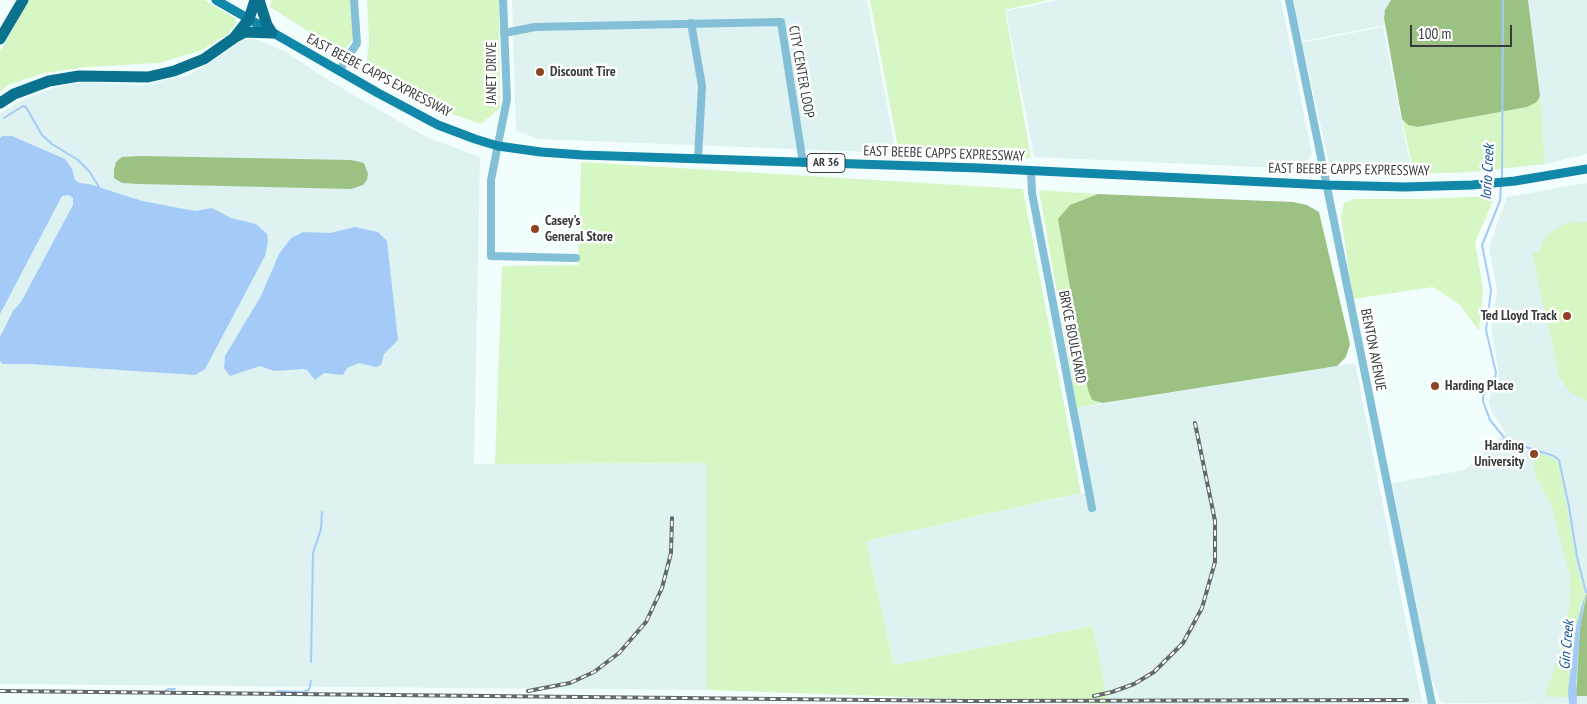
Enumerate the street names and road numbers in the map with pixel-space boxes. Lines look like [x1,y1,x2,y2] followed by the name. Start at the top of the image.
[785,24,817,120] street label: CITY CENTER LOOP
[304,31,454,121] street label: EAST BEEBE CAPPS EXPRESSWAY
[484,42,500,104] street label: JANET DRIVE
[863,143,1025,165] street label: EAST BEEBE CAPPS EXPRESSWAY
[807,154,845,172] road number: AR 36
[1268,160,1430,180] street label: EAST BEEBE CAPPS EXPRESSWAY
[1055,289,1089,385] street label: BRYCE BOULEVARD
[1357,307,1389,393] street label: BENTON AVENUE

